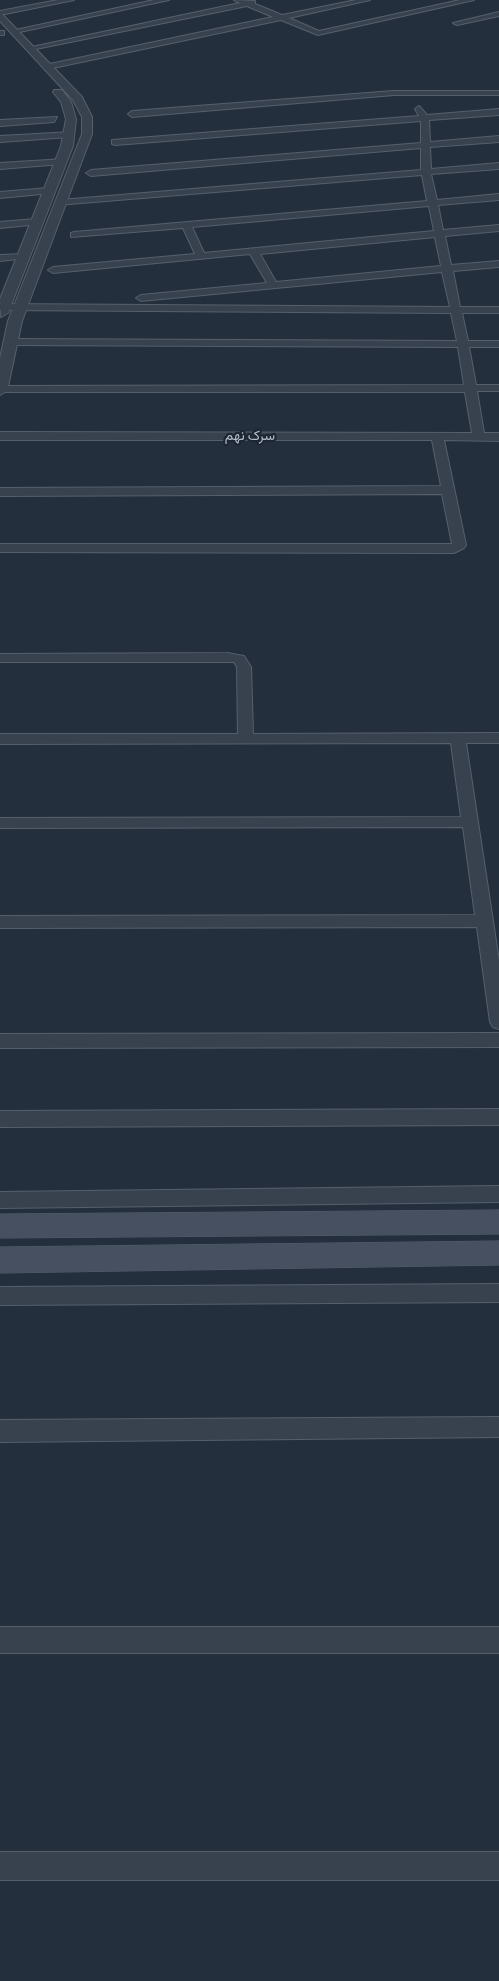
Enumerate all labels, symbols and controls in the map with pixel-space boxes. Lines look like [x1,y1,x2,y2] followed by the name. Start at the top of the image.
[225,428,275,444] street label: سرک نهم

